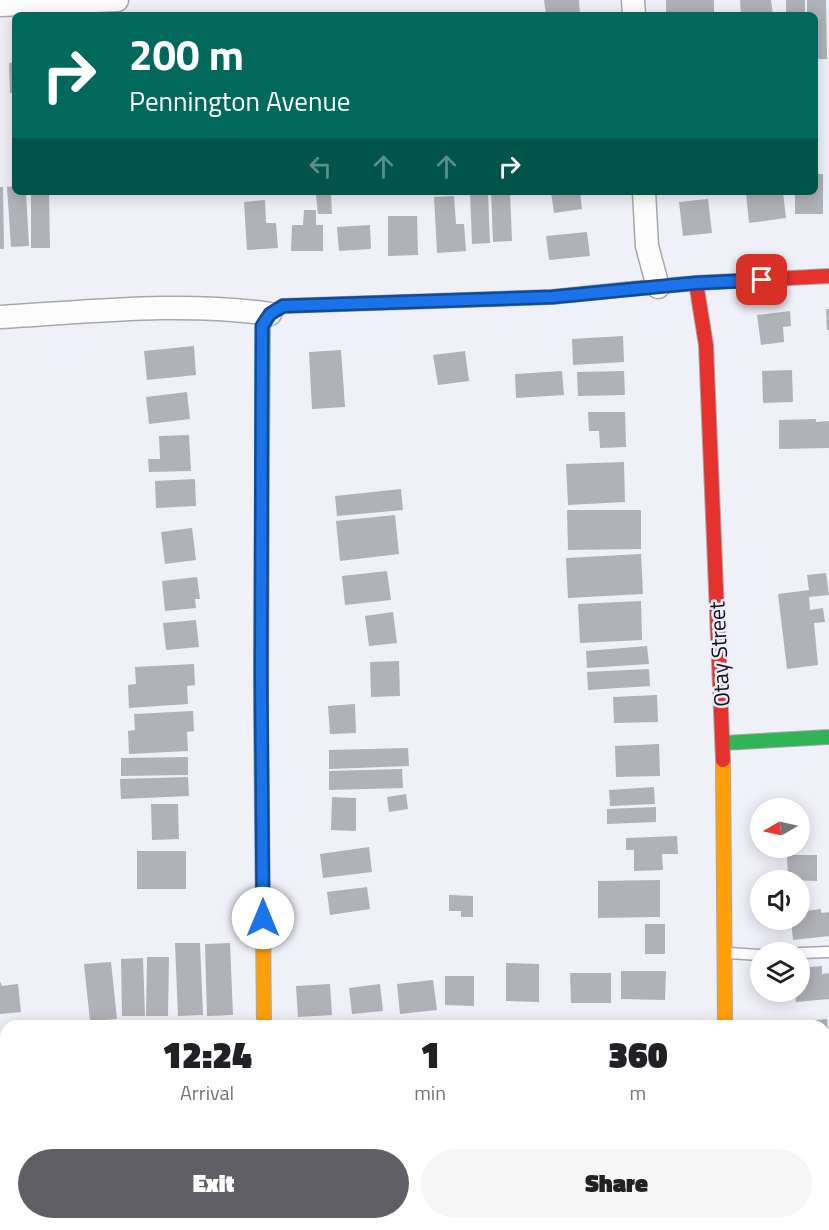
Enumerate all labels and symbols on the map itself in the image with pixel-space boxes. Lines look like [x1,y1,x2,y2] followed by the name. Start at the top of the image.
[736,254,787,305] pin
[699,600,739,707] street label: Otay Street
[750,798,810,858] north arrow
[231,886,295,950] position arrow

